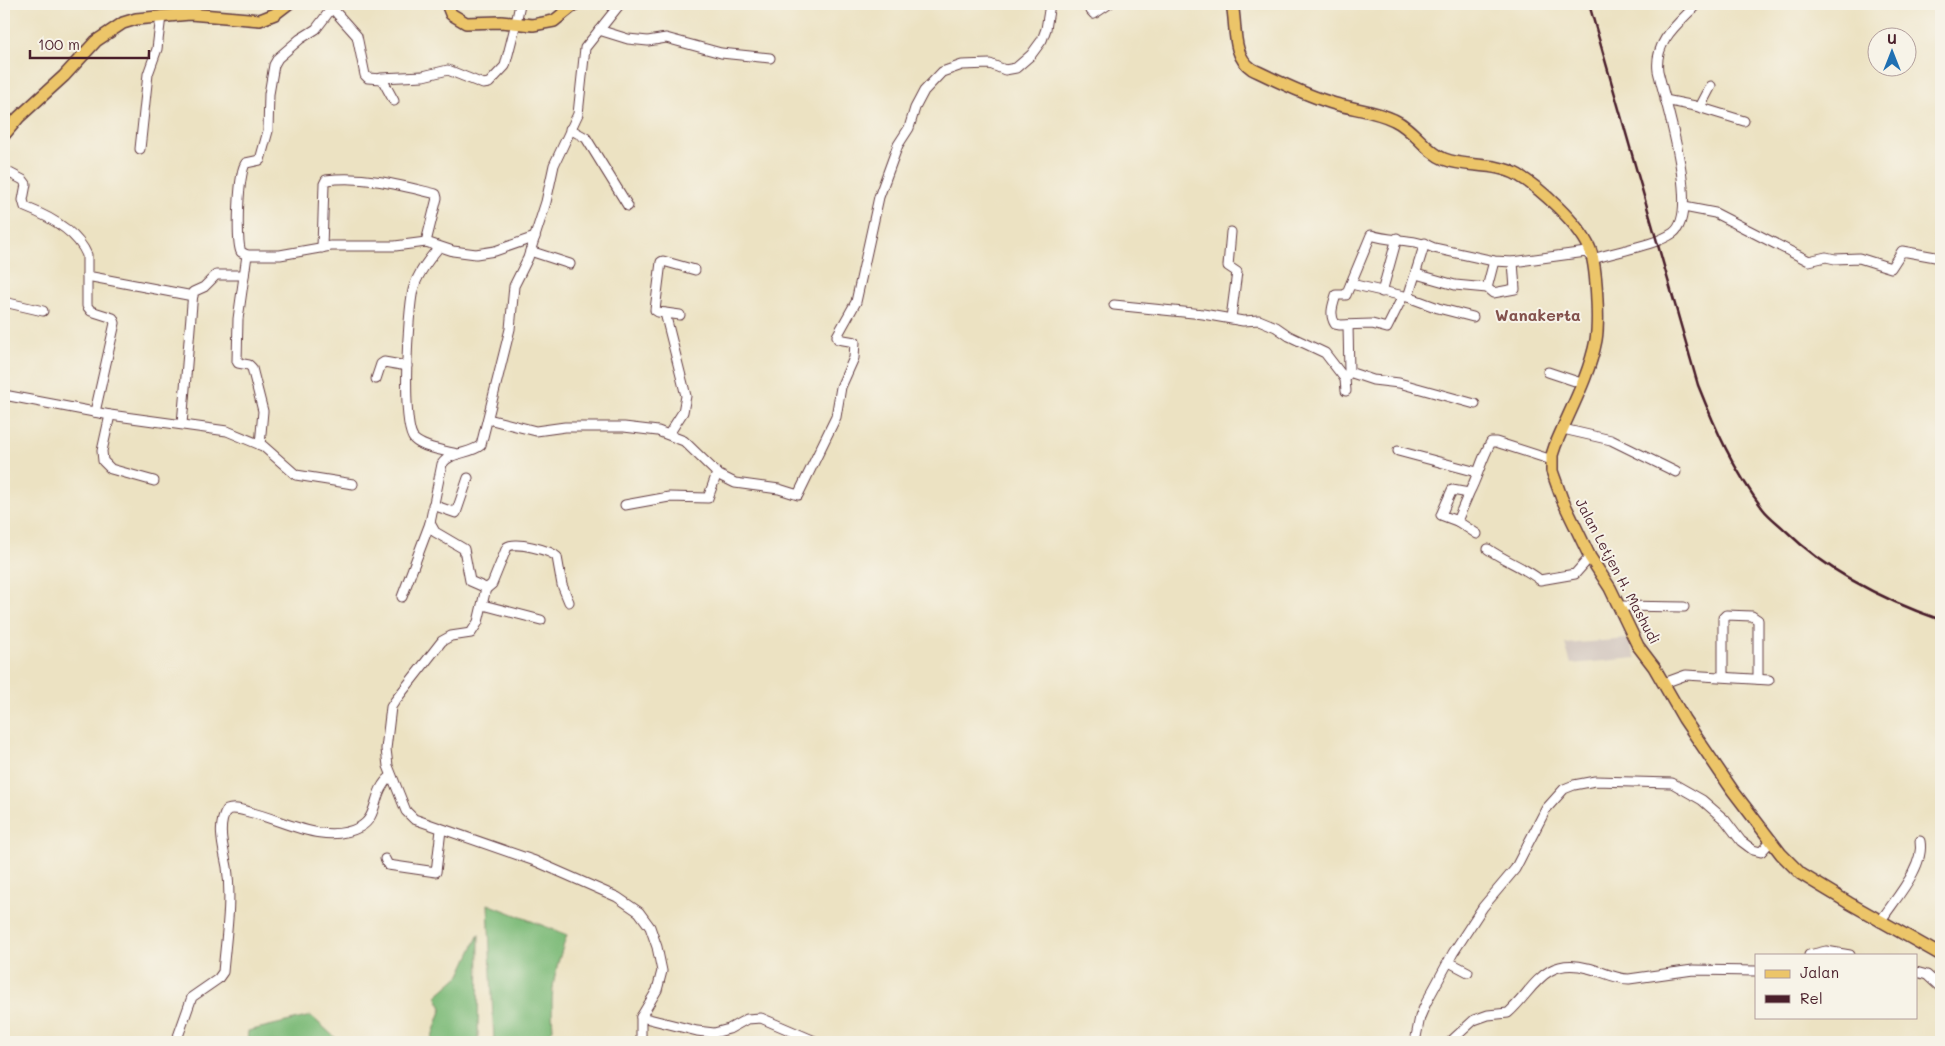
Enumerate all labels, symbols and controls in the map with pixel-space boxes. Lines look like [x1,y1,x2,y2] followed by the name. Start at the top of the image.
[30,28,149,60] scale bar
[1868,28,1918,78] north arrow
[1887,29,1897,48] text: U
[38,34,80,54] text: 100 m
[1495,304,1581,325] district label: Wanakerta
[1571,495,1665,647] street label: Jalan Letjen H. Mashudi
[1755,954,1918,1018] legend
[1800,962,1839,982] text: Jalan
[1800,988,1823,1008] text: Rel

